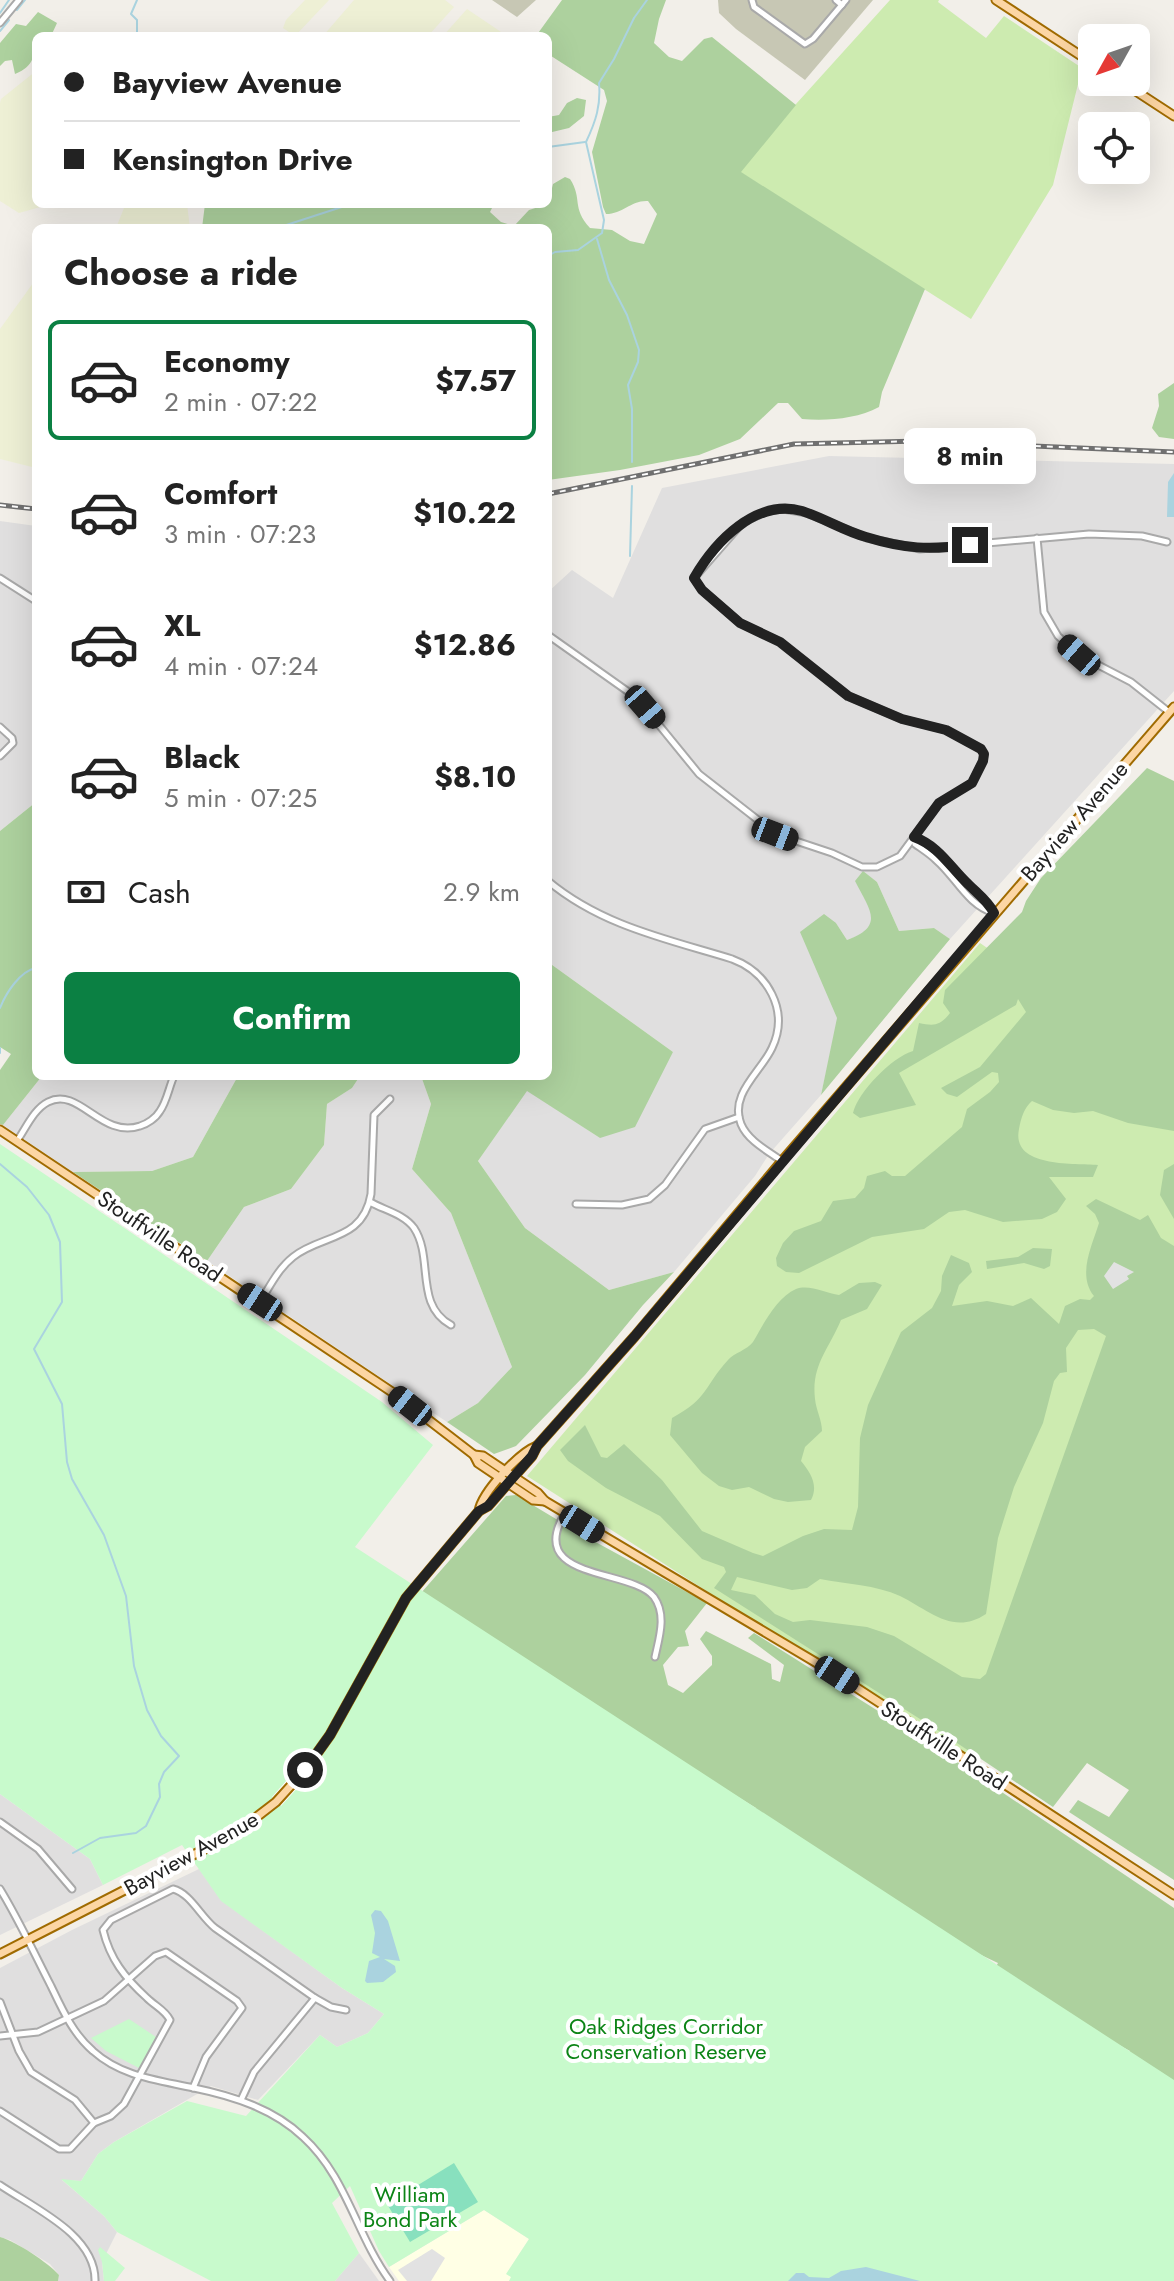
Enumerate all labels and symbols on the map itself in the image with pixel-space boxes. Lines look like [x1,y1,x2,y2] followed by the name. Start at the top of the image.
[1078,24,1150,96] north arrow
[904,429,1036,485] callout: 8 min
[952,527,988,563] route end
[1053,630,1105,680] car
[620,681,670,733] car
[1013,754,1135,888] street label: Bayview Avenue
[748,814,802,854] car
[91,1182,229,1290] street label: Stouffville Road
[233,1279,287,1325] car
[384,1382,436,1430] car
[555,1501,609,1547] car
[810,1652,864,1698] car
[875,1692,1013,1798] street label: Stouffville Road
[287,1752,323,1788] route start
[118,1803,264,1903] street label: Bayview Avenue
[565,2010,767,2067] park label: Oak Ridges Corridor Conservation Reserve
[363,2178,457,2235] park label: William Bond Park

